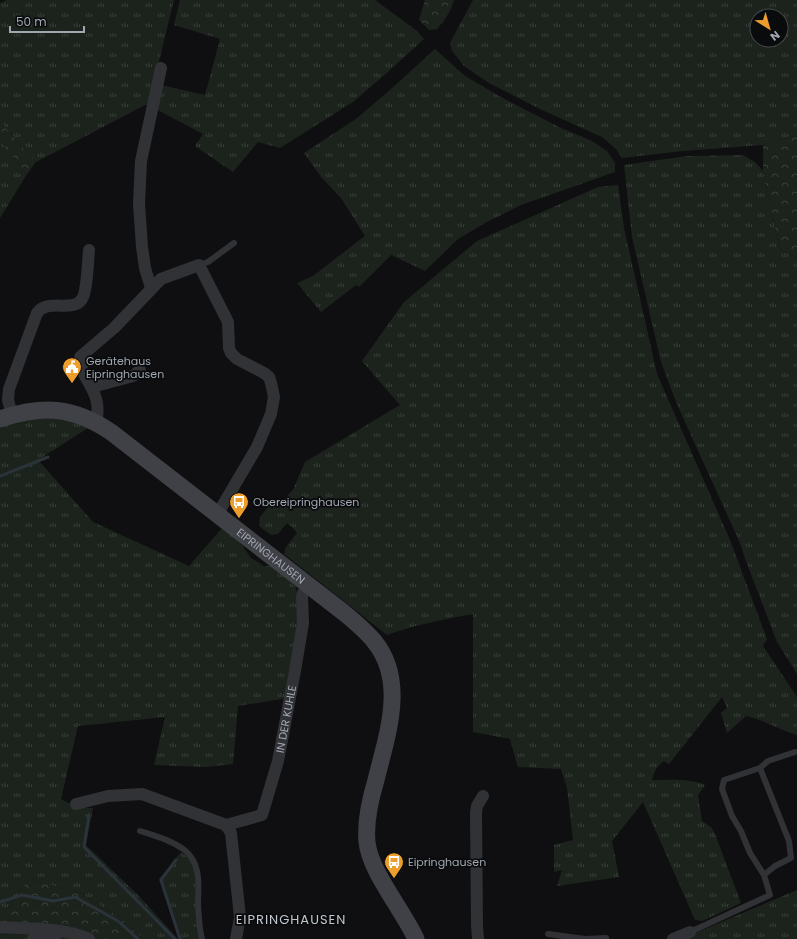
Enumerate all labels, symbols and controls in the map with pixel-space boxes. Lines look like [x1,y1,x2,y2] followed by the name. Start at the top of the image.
[10,8,84,34] scale bar
[749,8,789,48] north arrow
[16,13,47,30] text: 50 m
[767,27,783,45] text: N
[86,353,164,382] place label: Gerätehaus Eipringhausen
[61,356,83,384] public building icon: Gerätehaus Eipringhausen
[228,491,250,519] bus stop icon: Obereipringhausen
[253,494,359,510] place label: Obereipringhausen
[233,524,308,588] street label: EIPRINGHAUSEN
[272,684,300,754] street label: IN DER KUHLE
[383,851,405,879] bus stop icon: Eipringhausen
[408,854,486,870] place label: Eipringhausen
[236,910,346,929] district label: EIPRINGHAUSEN

